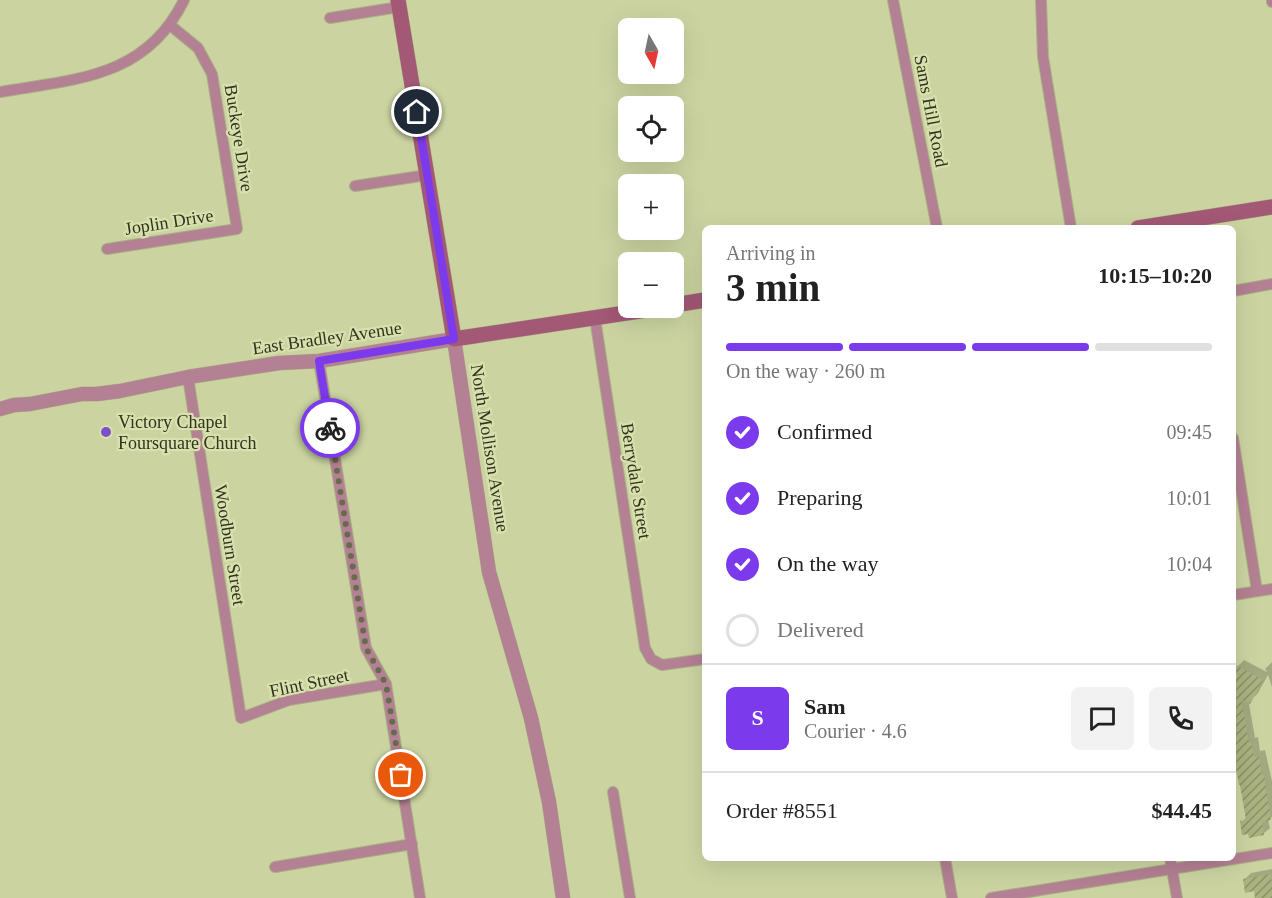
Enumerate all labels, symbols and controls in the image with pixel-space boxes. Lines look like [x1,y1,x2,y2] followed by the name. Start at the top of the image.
[618,18,684,84] north arrow
[618,18,684,318] map controls
[910,53,952,169] street label: Sams Hill Road
[221,83,257,193] street label: Buckeye Drive
[391,86,442,137] pin
[400,95,433,128] icon: home
[618,96,684,162] button: locate
[618,174,684,240] button: +
[123,205,215,239] street label: Joplin Drive
[726,242,815,264] text: Arriving in
[618,252,684,318] button: −
[1098,263,1212,288] text: 10:15–10:20
[726,266,820,309] text: 3 min
[251,318,403,358] street label: East Bradley Avenue
[726,360,885,382] text: On the way · 260 m
[467,363,513,533] street label: North Mollison Avenue
[300,398,360,458] courier
[118,412,256,453] place label: Victory Chapel Foursquare Church
[314,412,347,445] icon: bike
[726,416,759,449] icon: check
[777,419,872,444] text: Confirmed
[617,421,655,541] street label: Berrydale Street
[1166,421,1212,443] text: 09:45
[99,425,113,439] marker: Victory Chapel Foursquare Church
[726,482,759,515] icon: check
[211,483,249,607] street label: Woodburn Street
[777,485,863,510] text: Preparing
[1166,487,1212,509] text: 10:01
[726,548,759,581] icon: check
[777,551,878,576] text: On the way
[1166,553,1212,575] text: 10:04
[777,617,864,642] text: Delivered
[268,665,350,701] street label: Flint Street
[1071,687,1134,750] button: chat
[1149,687,1212,750] button: phone
[804,694,846,719] text: Sam
[751,705,764,730] text: S
[804,720,907,742] text: Courier · 4.6
[375,749,426,800] pin
[384,758,417,791] icon: bag
[726,798,838,823] text: Order #8551
[1152,798,1212,823] text: $44.45

